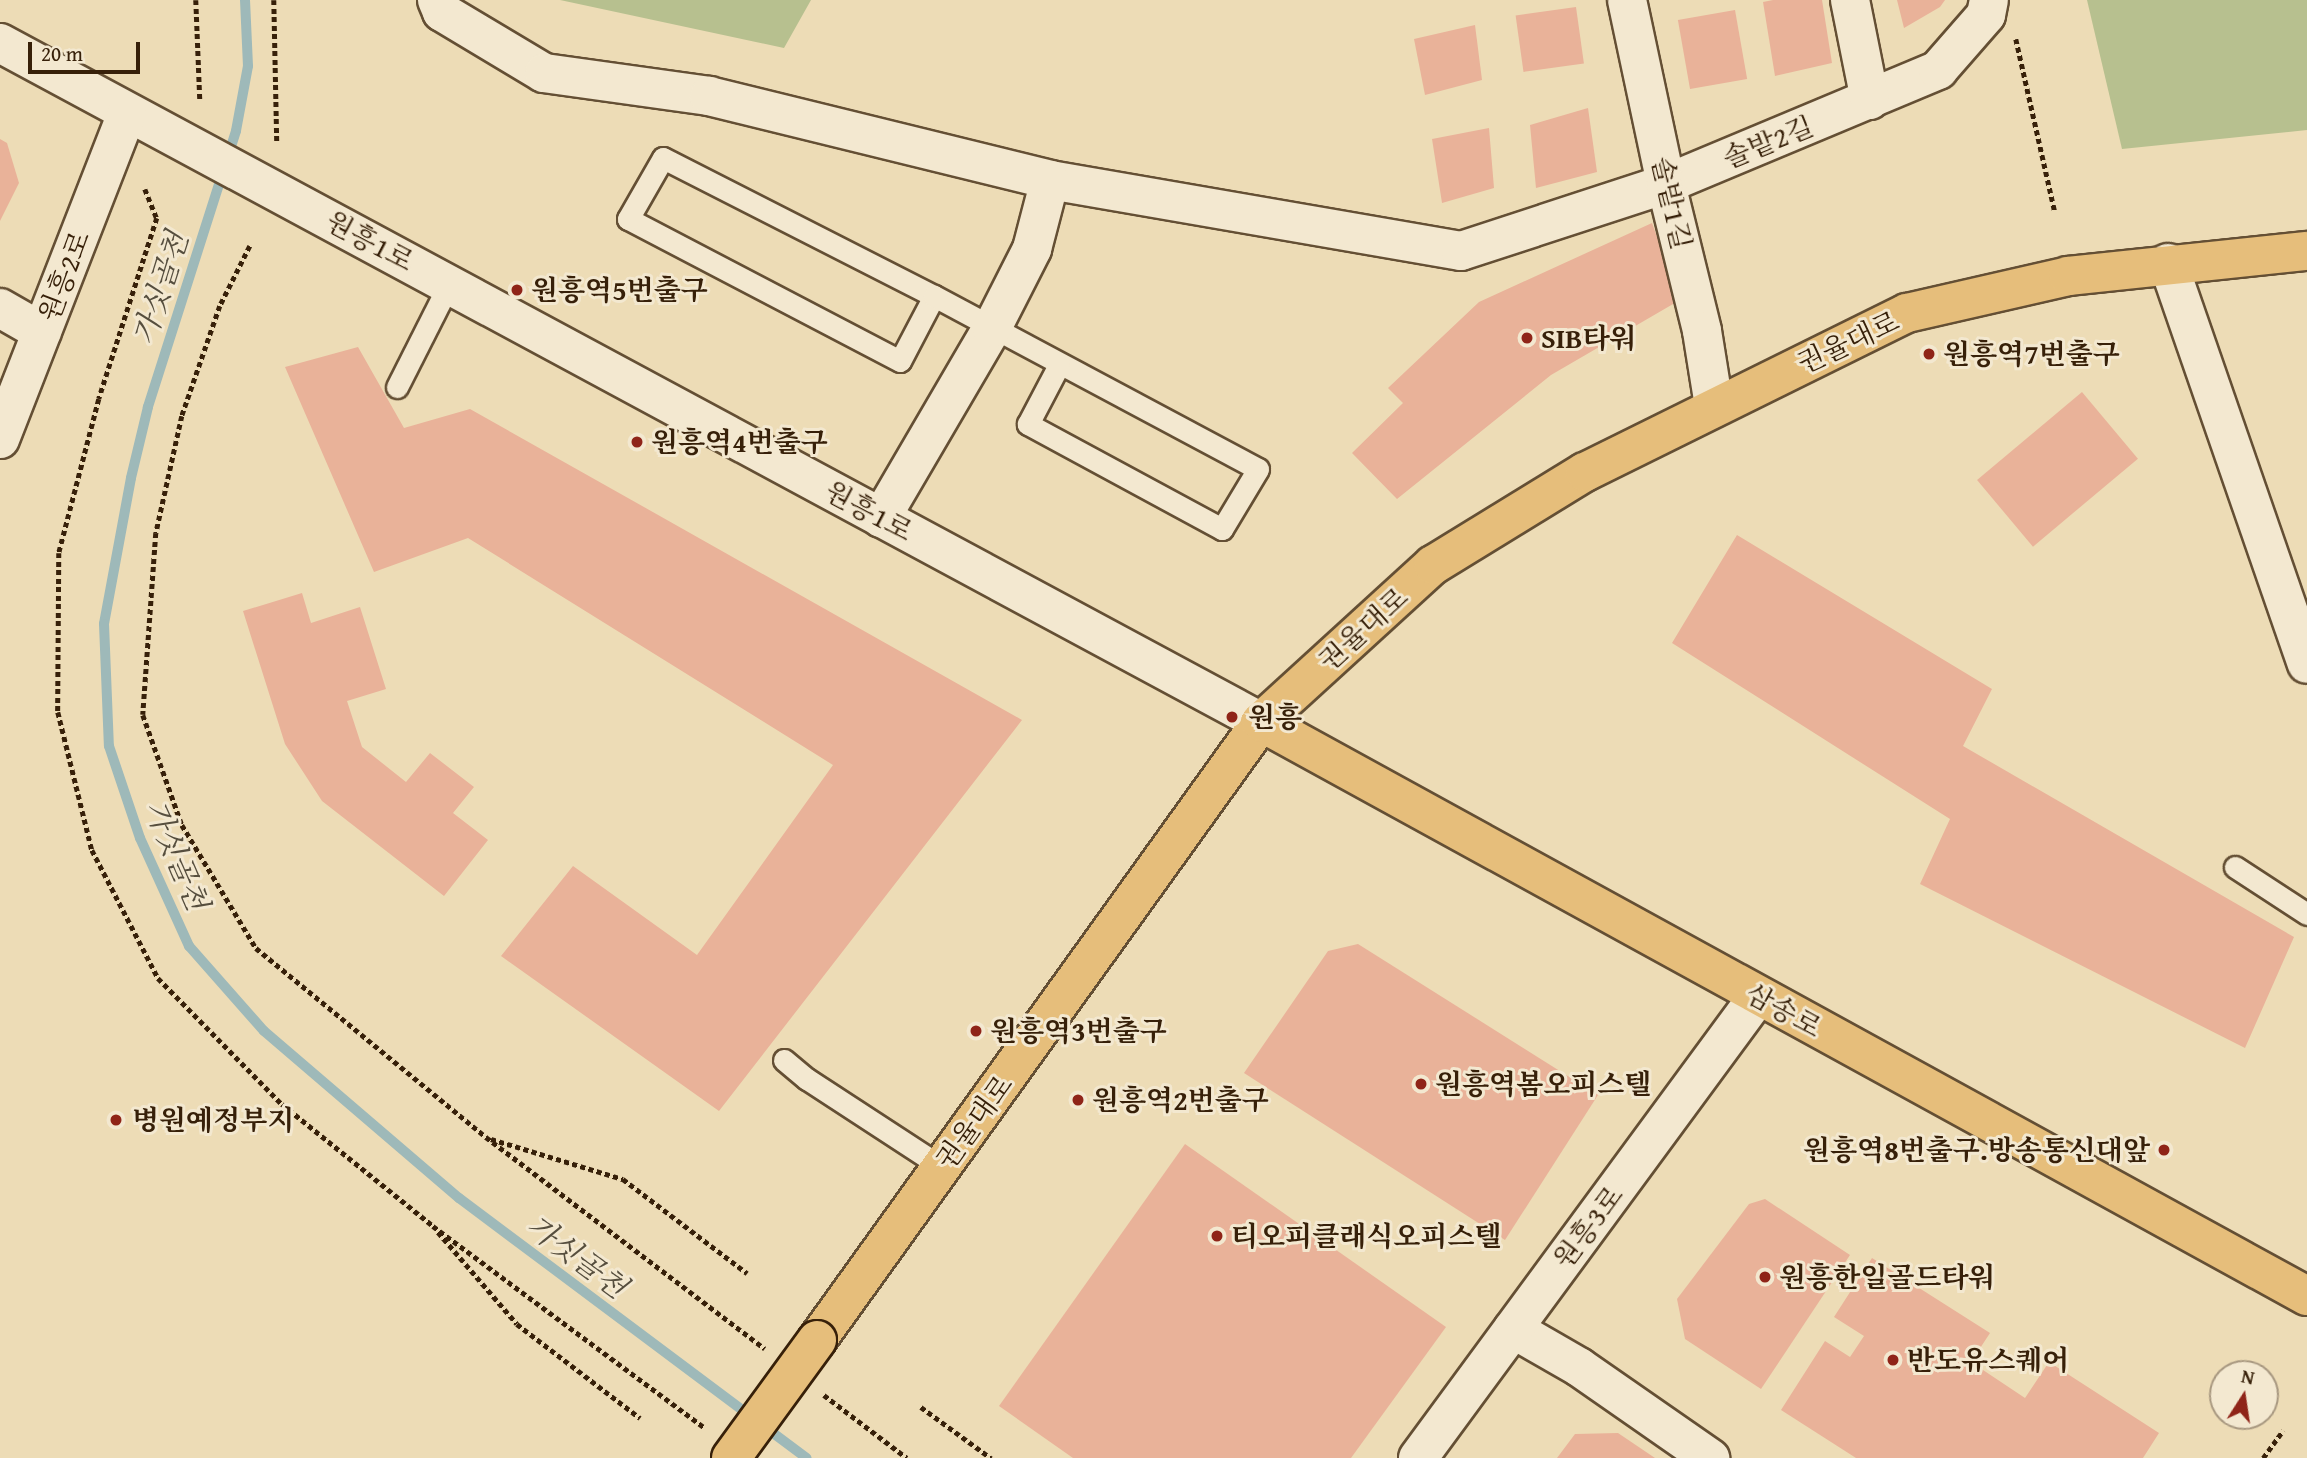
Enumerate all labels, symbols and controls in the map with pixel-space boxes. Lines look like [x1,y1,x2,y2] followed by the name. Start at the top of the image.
[32,28,144,72] scale bar
[41,38,83,69] text: 20 m
[1718,109,1818,175] street label: 솔밭2길
[1645,153,1699,253] street label: 솔밭1길
[320,204,420,278] street label: 원흥1로
[31,226,97,326] street label: 원흥2로
[125,227,195,349] water label: 가싯골천
[531,273,708,307] place label: 원흥역5번출구
[509,282,525,298] marker: 원흥역5번출구
[1792,304,1904,380] street label: 권율대로
[1541,321,1637,355] place label: SIB타워
[1519,330,1535,346] marker: SIB타워
[1943,337,2120,371] place label: 원흥역7번출구
[1921,346,1937,362] marker: 원흥역7번출구
[651,425,828,459] place label: 원흥역4번출구
[629,434,645,450] marker: 원흥역4번출구
[819,474,919,548] street label: 원흥1로
[1312,580,1414,678] street label: 권율대로
[1248,700,1302,734] place label: 원흥
[1222,707,1242,727] marker: 원흥
[138,795,216,915] water label: 가싯골천
[1740,976,1828,1044] street label: 삼송로
[990,1014,1167,1048] place label: 원흥역3번출구
[968,1023,984,1039] marker: 원흥역3번출구
[1435,1067,1651,1101] place label: 원흥역봄오피스텔
[929,1068,1019,1176] street label: 권율대로
[1413,1076,1429,1092] marker: 원흥역봄오피스텔
[1092,1083,1269,1117] place label: 원흥역2번출구
[1070,1092,1086,1108] marker: 원흥역2번출구
[132,1103,294,1137] place label: 병원예정부지
[106,1110,126,1130] marker: 병원예정부지
[1803,1133,2150,1167] place label: 원흥역8번출구.방송통신대앞
[2156,1142,2172,1158] marker: 원흥역8번출구.방송통신대앞
[1546,1179,1630,1275] street label: 원흥3로
[520,1207,634,1305] water label: 가싯골천
[1231,1219,1501,1253] place label: 티오피클래식오피스텔
[1209,1228,1225,1244] marker: 티오피클래식오피스텔
[1779,1260,1995,1294] place label: 원흥한일골드타워
[1757,1269,1773,1285] marker: 원흥한일골드타워
[1907,1343,2069,1377] place label: 반도유스퀘어
[1885,1352,1901,1368] marker: 반도유스퀘어
[2209,1360,2279,1430] north arrow
[2239,1361,2257,1391] text: N

